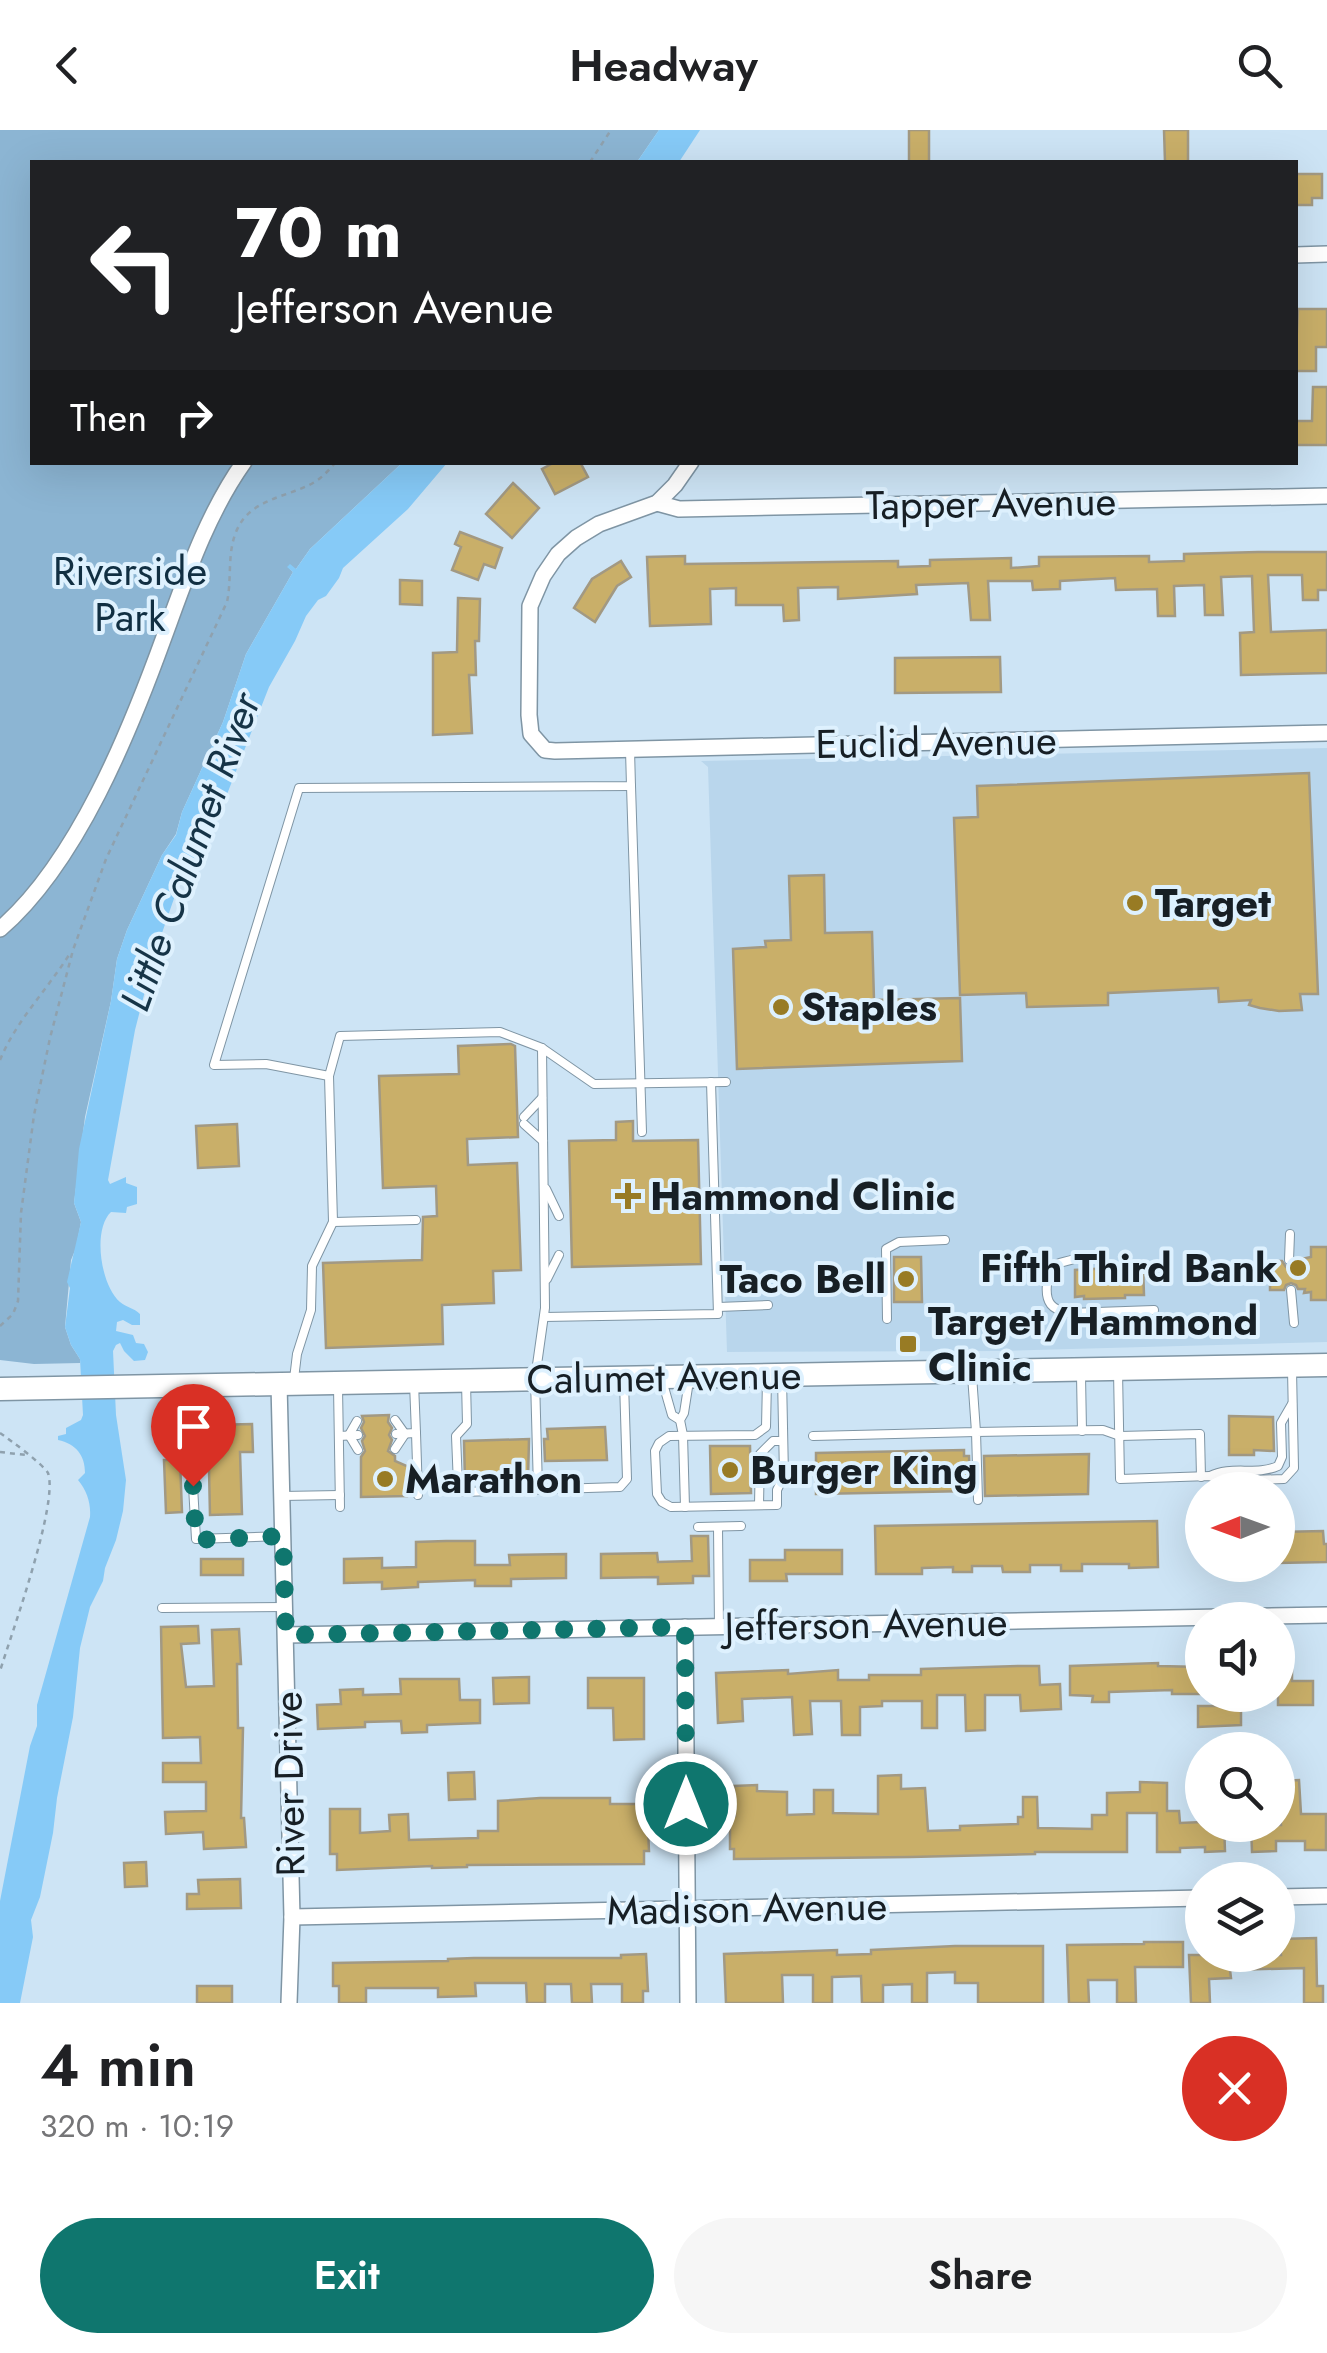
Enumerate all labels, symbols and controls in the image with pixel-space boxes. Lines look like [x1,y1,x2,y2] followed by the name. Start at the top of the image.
[569,33,758,98] text: Headway
[40,38,95,93] icon: back
[1232,38,1287,93] icon: search
[235,182,402,283] text: 70 m
[70,200,200,330] icon: left
[235,275,553,340] text: Jefferson Avenue
[70,390,147,445] text: Then
[167,390,222,445] icon: right
[865,472,1117,534] street label: Tapper Avenue
[53,542,207,646] park label: Riverside Park
[104,683,277,1020] water label: Little Calumet River
[815,711,1057,773] street label: Euclid Avenue
[1155,874,1271,932] place label: Target
[1124,892,1146,914] marker: Target
[801,978,937,1036] place label: Staples
[770,996,792,1018] marker: Staples
[650,1167,956,1225] place label: Hammond Clinic
[615,1183,641,1209] marker: Hammond Clinic
[980,1239,1278,1297] place label: Fifth Third Bank
[720,1250,886,1308] place label: Taco Bell
[1287,1257,1309,1279] marker: Fifth Third Bank
[895,1268,917,1290] marker: Taco Bell
[928,1292,1258,1396] place label: Target/Hammond Clinic
[897,1333,919,1355] marker: Target/Hammond Clinic
[526,1346,802,1408] street label: Calumet Avenue
[151,1384,236,1487] pin
[166,1399,221,1454] icon: arrive
[750,1441,978,1499] place label: Burger King
[405,1450,582,1508] place label: Marathon
[719,1459,741,1481] marker: Burger King
[374,1468,396,1490] marker: Marathon
[1185,1472,1295,1582] north arrow
[1185,1472,1295,1972] map controls
[719,1593,1008,1656] street label: Jefferson Avenue
[1185,1602,1295,1712] button: sound
[258,1691,320,1877] street label: River Drive
[1185,1732,1295,1842] button: search
[634,1752,738,1856] position arrow
[1185,1862,1295,1972] button: layers
[606,1877,888,1939] street label: Madison Avenue
[40,2022,196,2109] text: 4 min
[1182,2036,1287,2141] button: close
[40,2103,234,2149] text: 320 m · 10:19
[40,2218,654,2333] button: Exit
[674,2218,1287,2333] button: Share

